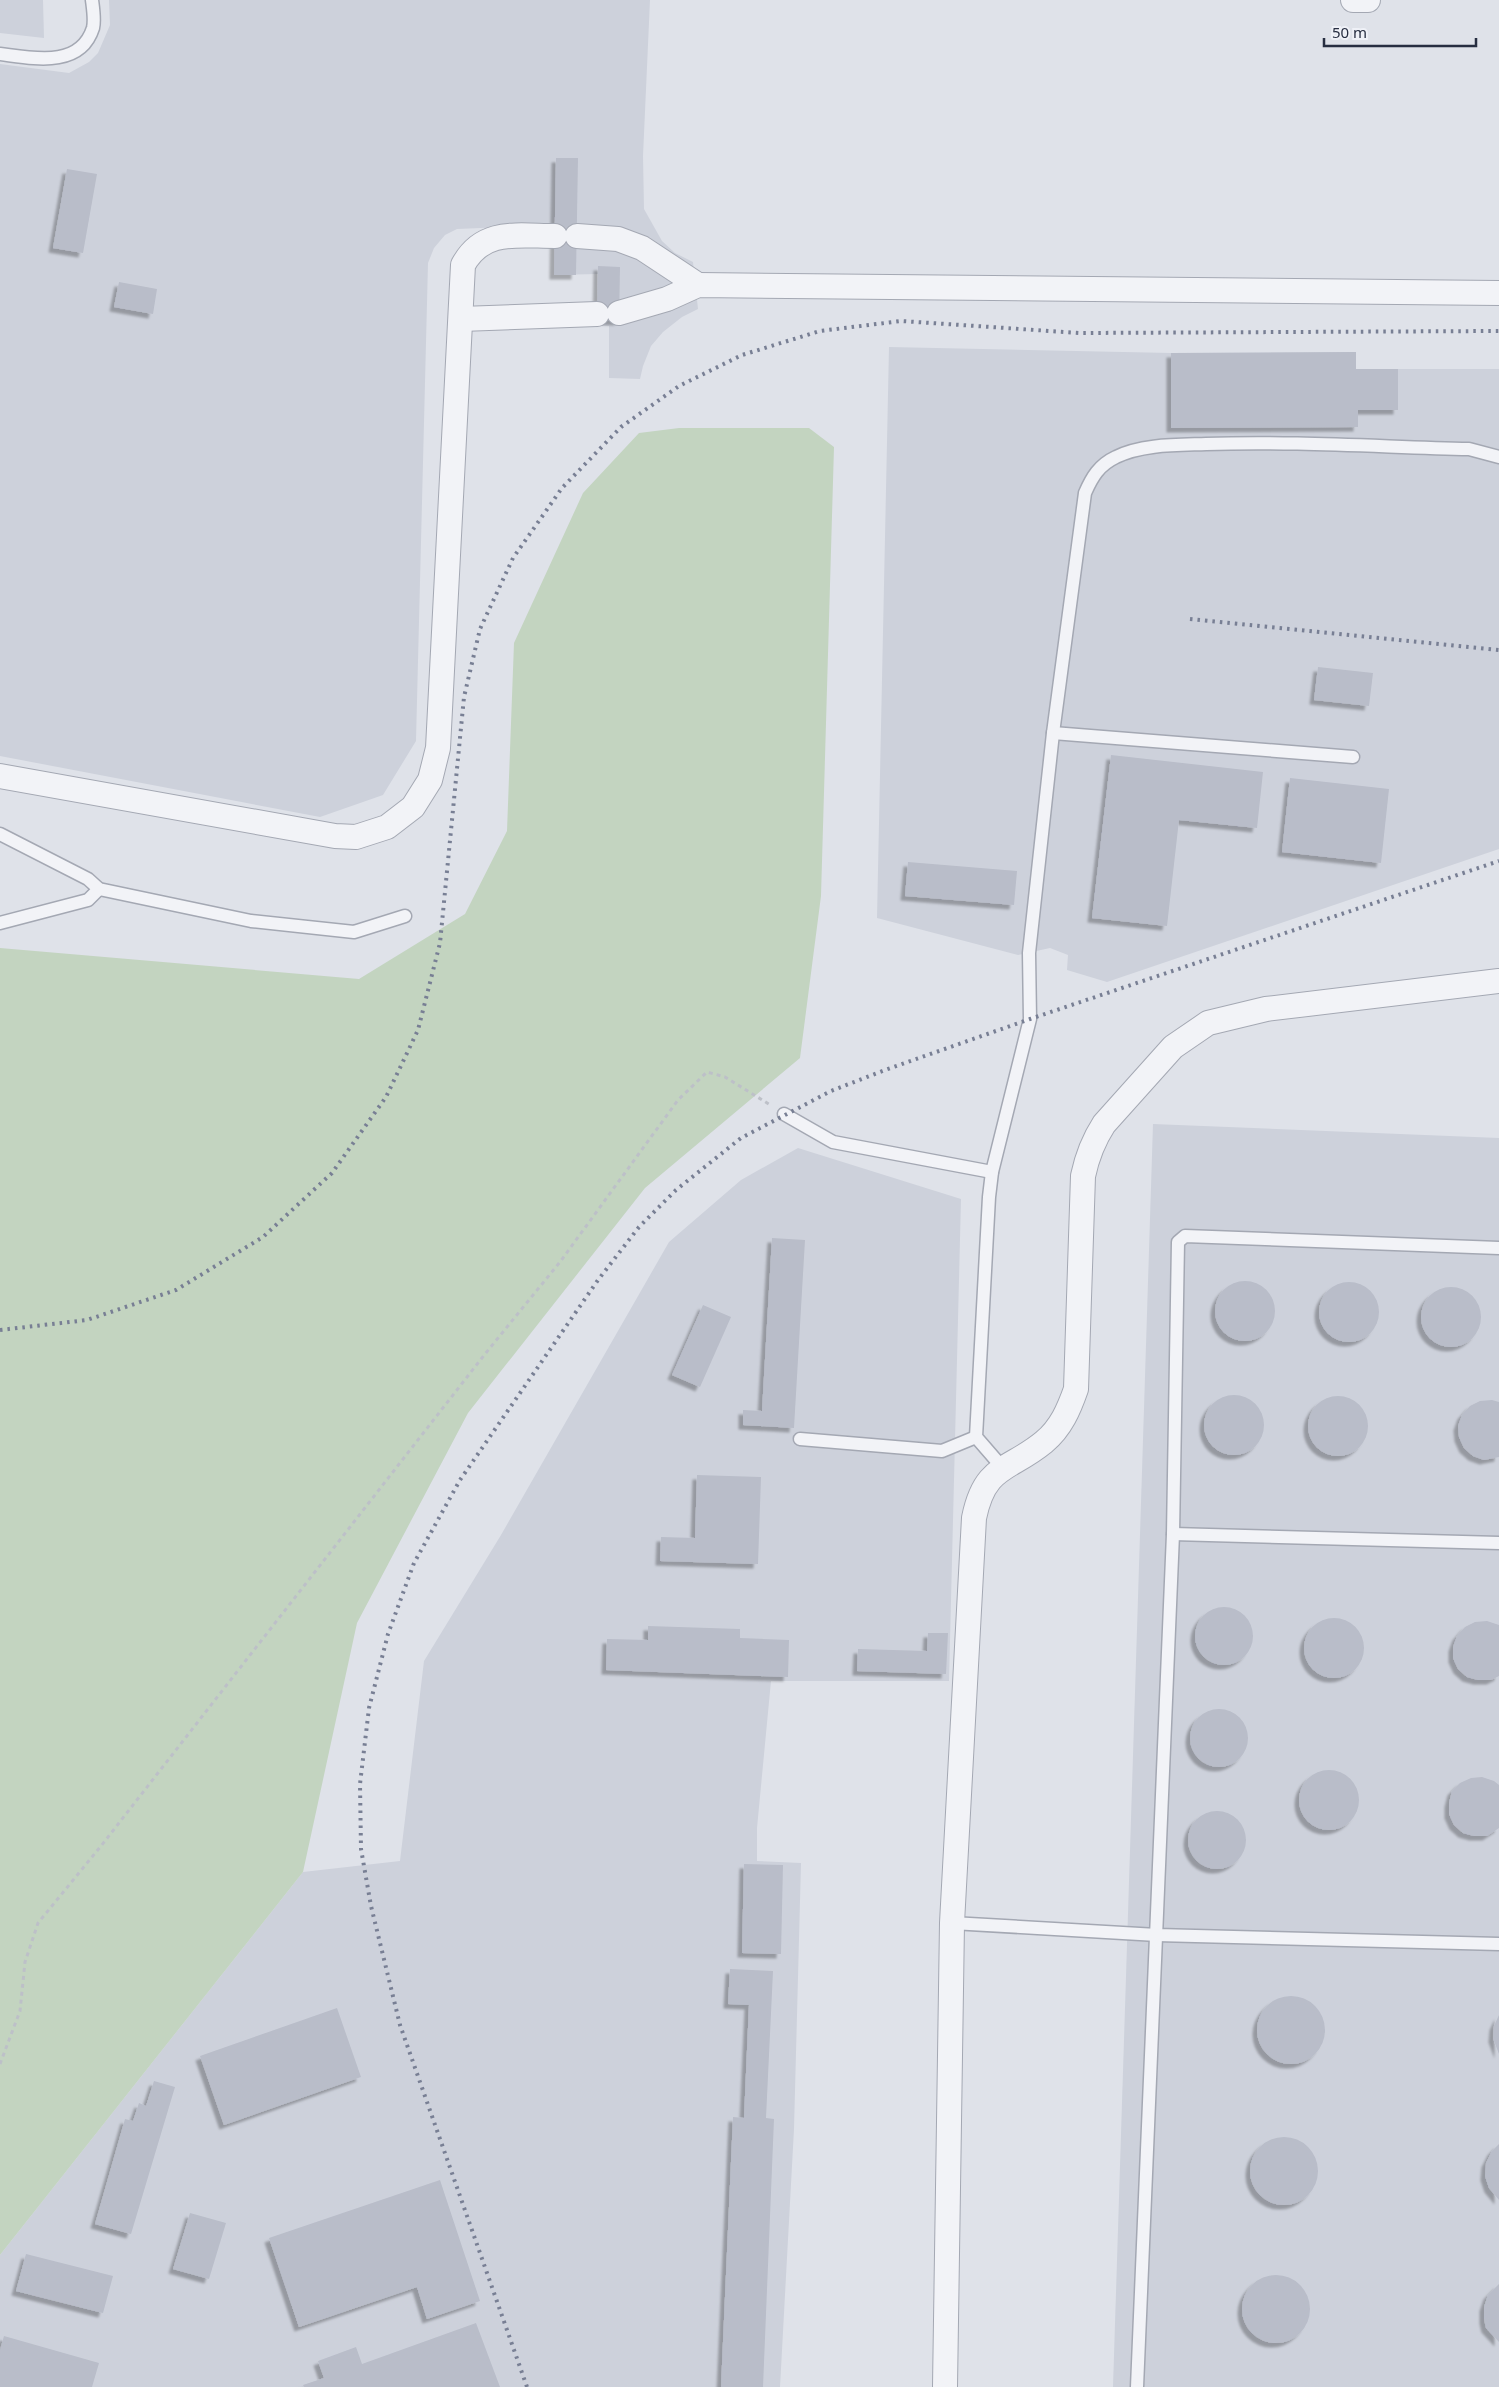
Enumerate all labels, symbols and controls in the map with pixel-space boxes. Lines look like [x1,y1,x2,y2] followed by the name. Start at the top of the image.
[1324,15,1476,47] scale bar
[1332,22,1367,42] text: 50 m

